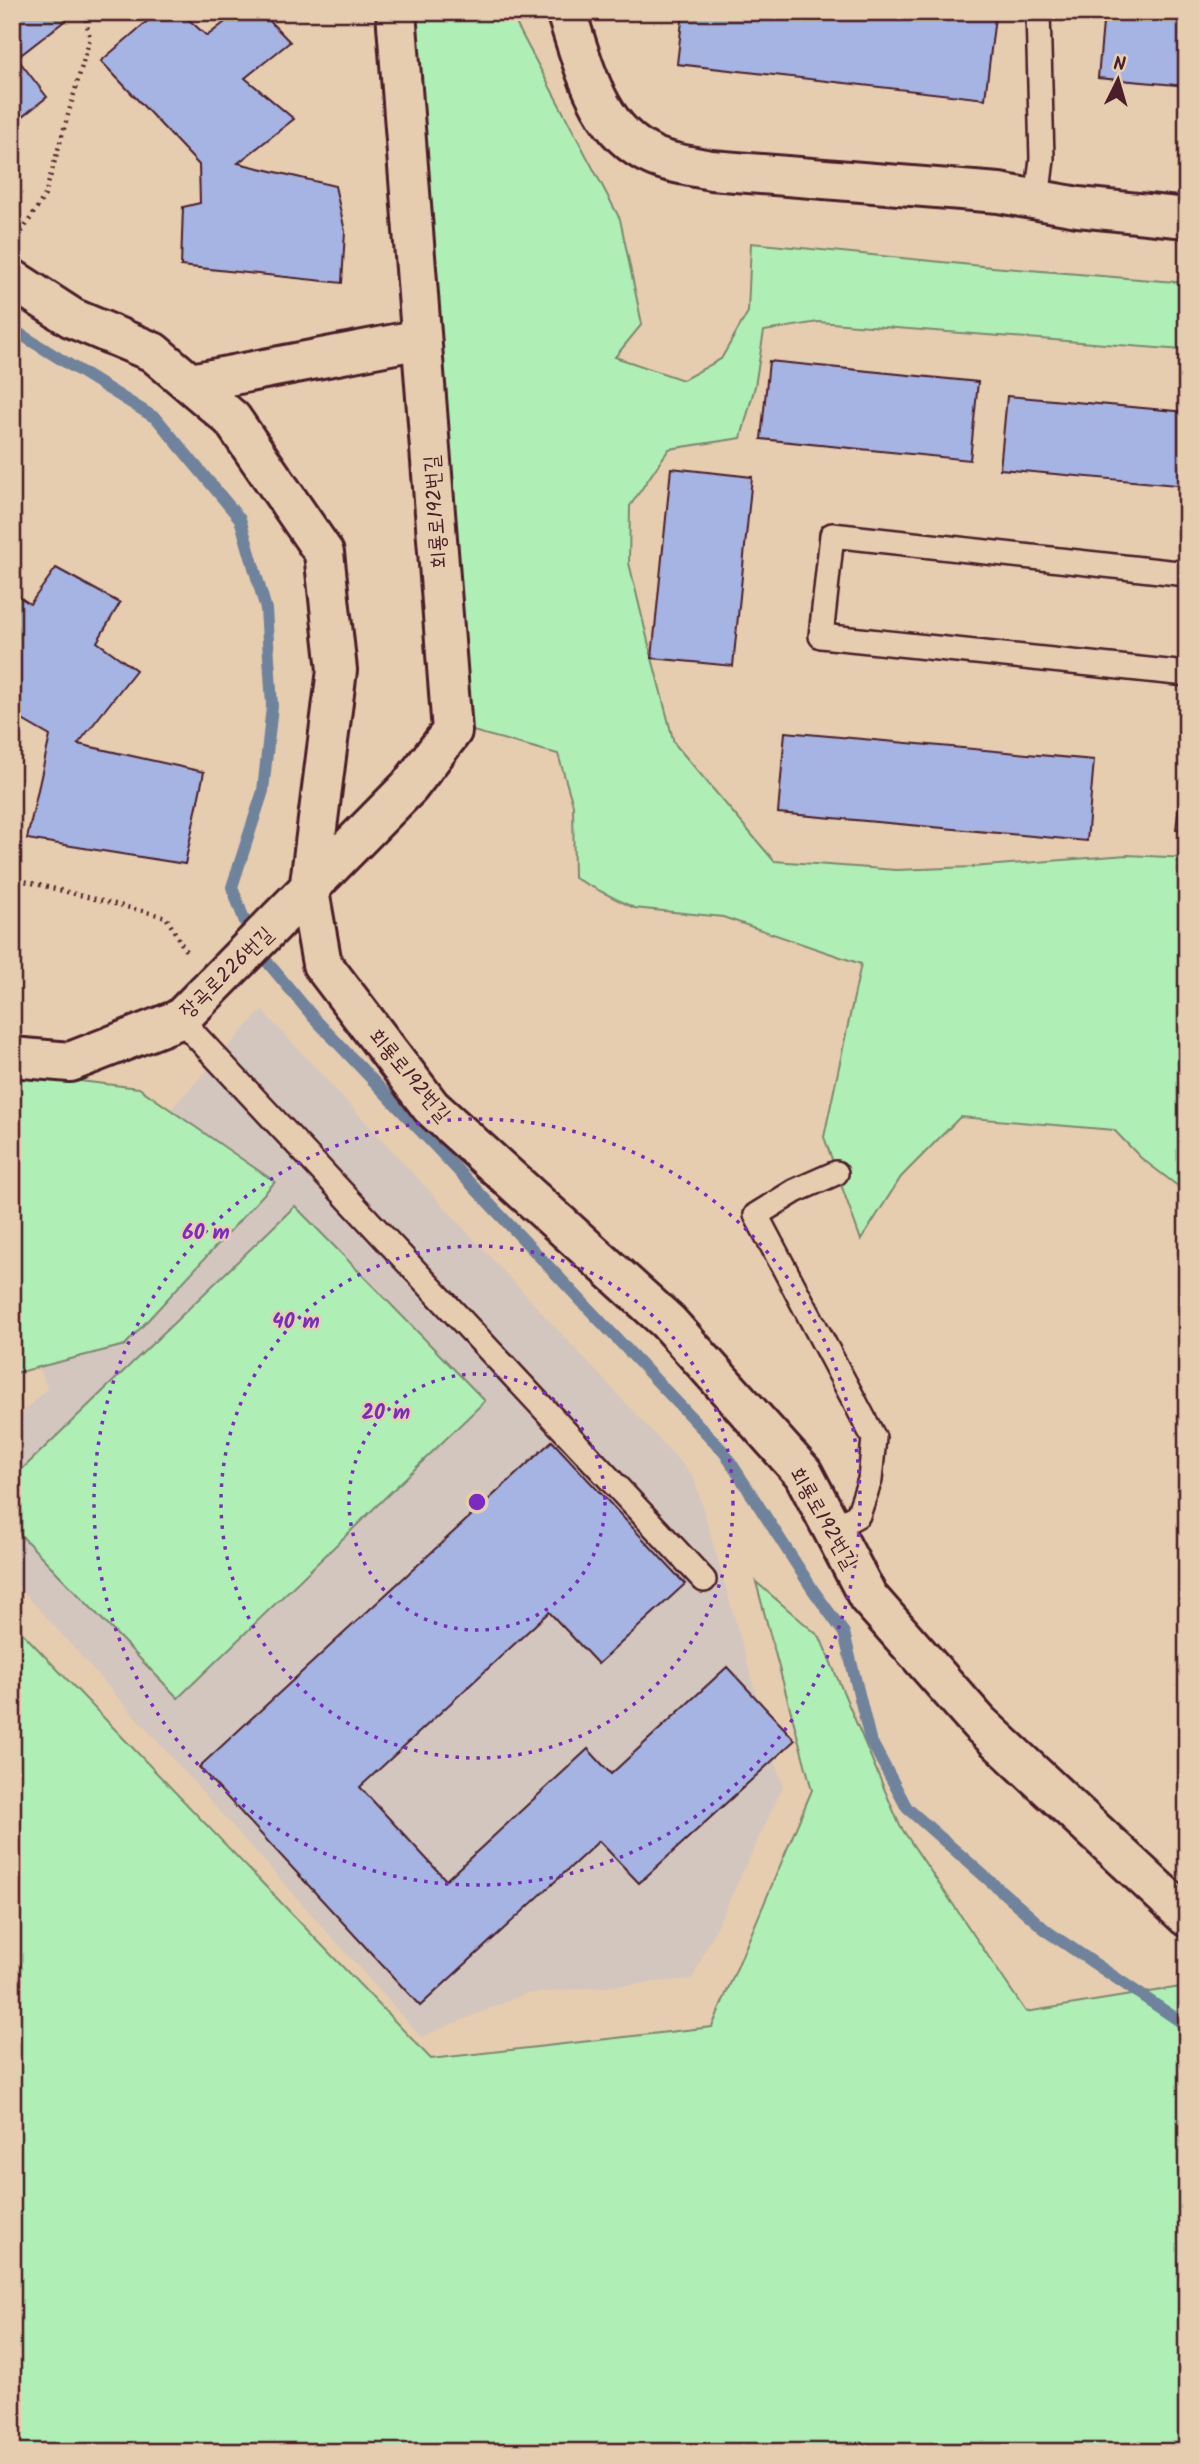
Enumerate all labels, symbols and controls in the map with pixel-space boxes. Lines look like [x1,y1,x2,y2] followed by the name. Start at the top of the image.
[1084,46,1154,116] north arrow
[1112,50,1127,81] text: N
[416,454,457,570] street label: 회룡로192번길
[172,919,282,1027] street label: 장곡로226번길
[360,1022,458,1130] street label: 회룡로192번길
[182,1217,230,1250] text: 60 m
[272,1306,320,1339] text: 40 m
[362,1397,410,1430] text: 20 m
[780,1461,865,1576] street label: 회룡로192번길
[465,1490,489,1514] centre of rings

